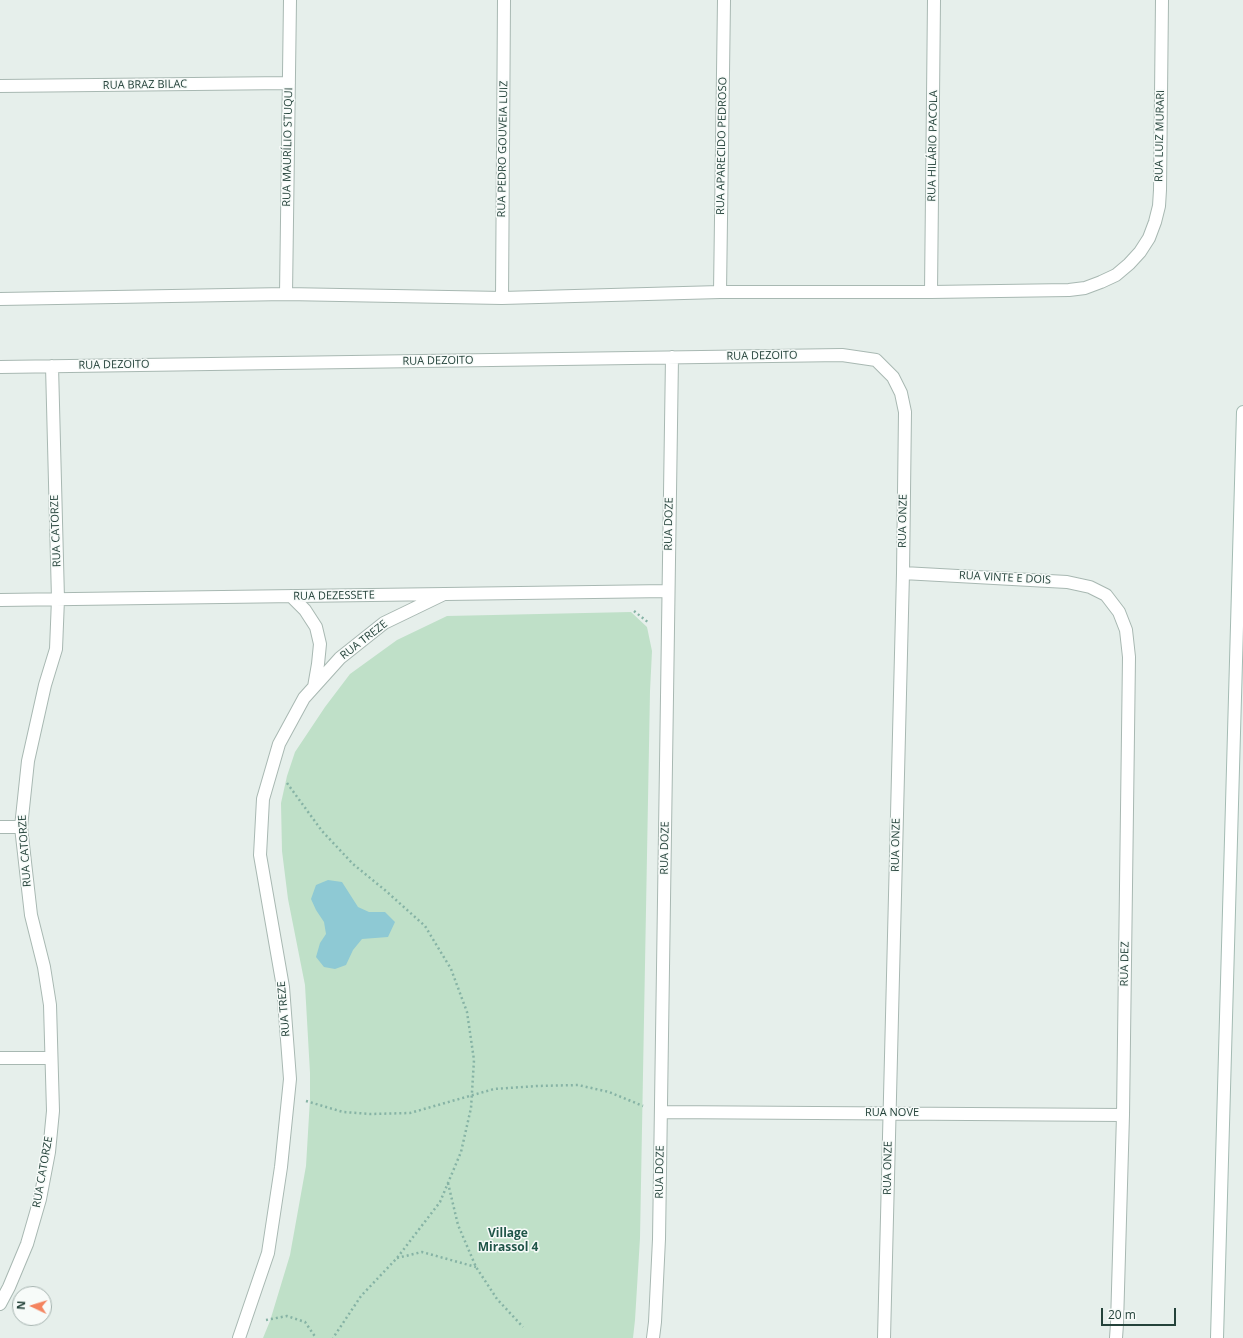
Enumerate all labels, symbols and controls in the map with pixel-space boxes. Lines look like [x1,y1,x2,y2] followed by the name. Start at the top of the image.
[714,77,730,215] street label: RUA APARECIDO PEDROSO
[103,78,187,92] street label: RUA BRAZ BILAC
[495,80,511,218] street label: RUA PEDRO GOUVEIA LUIZ
[280,87,296,207] street label: RUA MAURÍLIO STUQUI
[925,90,941,202] street label: RUA HILÁRIO PACOLA
[1153,90,1167,182] street label: RUA LUIZ MURARI
[726,349,798,363] street label: RUA DEZOITO
[402,354,474,368] street label: RUA DEZOITO
[78,358,150,372] street label: RUA DEZOITO
[896,494,910,548] street label: RUA ONZE
[48,495,64,567] street label: RUA CATORZE
[662,497,676,551] street label: RUA DOZE
[959,569,1051,587] street label: RUA VINTE E DOIS
[293,589,375,603] street label: RUA DEZESSETE
[338,618,390,662] street label: RUA TREZE
[16,814,34,888] street label: RUA CATORZE
[889,818,903,872] street label: RUA ONZE
[658,821,672,875] street label: RUA DOZE
[1118,941,1132,987] street label: RUA DEZ
[275,981,293,1037] street label: RUA TREZE
[865,1106,919,1120] street label: RUA NOVE
[30,1135,56,1209] street label: RUA CATORZE
[881,1141,895,1195] street label: RUA ONZE
[653,1145,667,1199] street label: RUA DOZE
[478,1227,538,1255] district label: Village Mirassol 4
[12,1286,52,1326] north arrow
[13,1300,28,1310] text: N
[1103,1300,1178,1326] scale bar
[1108,1306,1136,1323] text: 20 m

